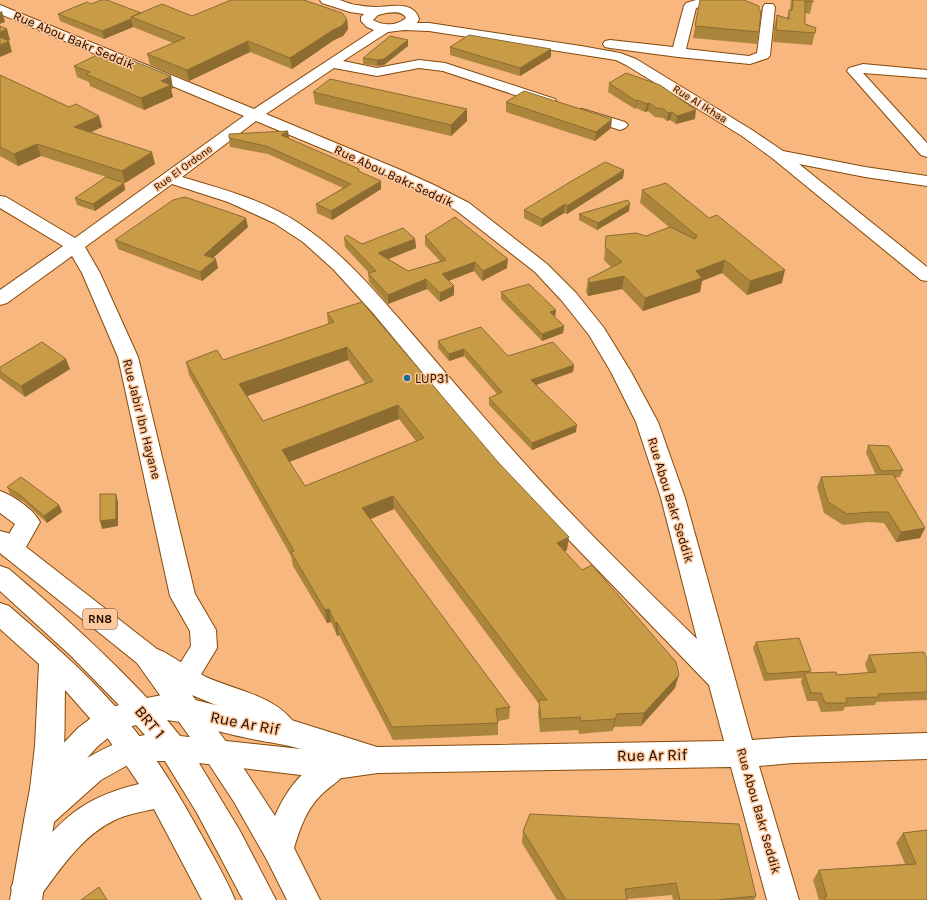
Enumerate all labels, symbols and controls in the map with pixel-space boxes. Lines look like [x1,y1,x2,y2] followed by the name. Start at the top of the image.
[11,8,137,72] street label: Rue Abou Bakr Seddik
[670,82,730,126] street label: Rue Al Ikhaa
[151,142,215,194] street label: Rue El Ordone
[332,142,456,210] street label: Rue Abou Bakr Seddik
[120,357,164,481] street label: Rue Jabir Ibn Hayane
[415,371,449,386] place label: LUP31
[402,373,412,383] marker: LUP31
[645,435,697,565] street label: Rue Abou Bakr Seddik
[83,609,117,629] road number: RN8
[131,702,169,742] street label: BRT 1
[209,707,282,739] street label: Rue Ar Rif
[617,745,688,765] street label: Rue Ar Rif
[734,746,784,876] street label: Rue Abou Bakr Seddik

